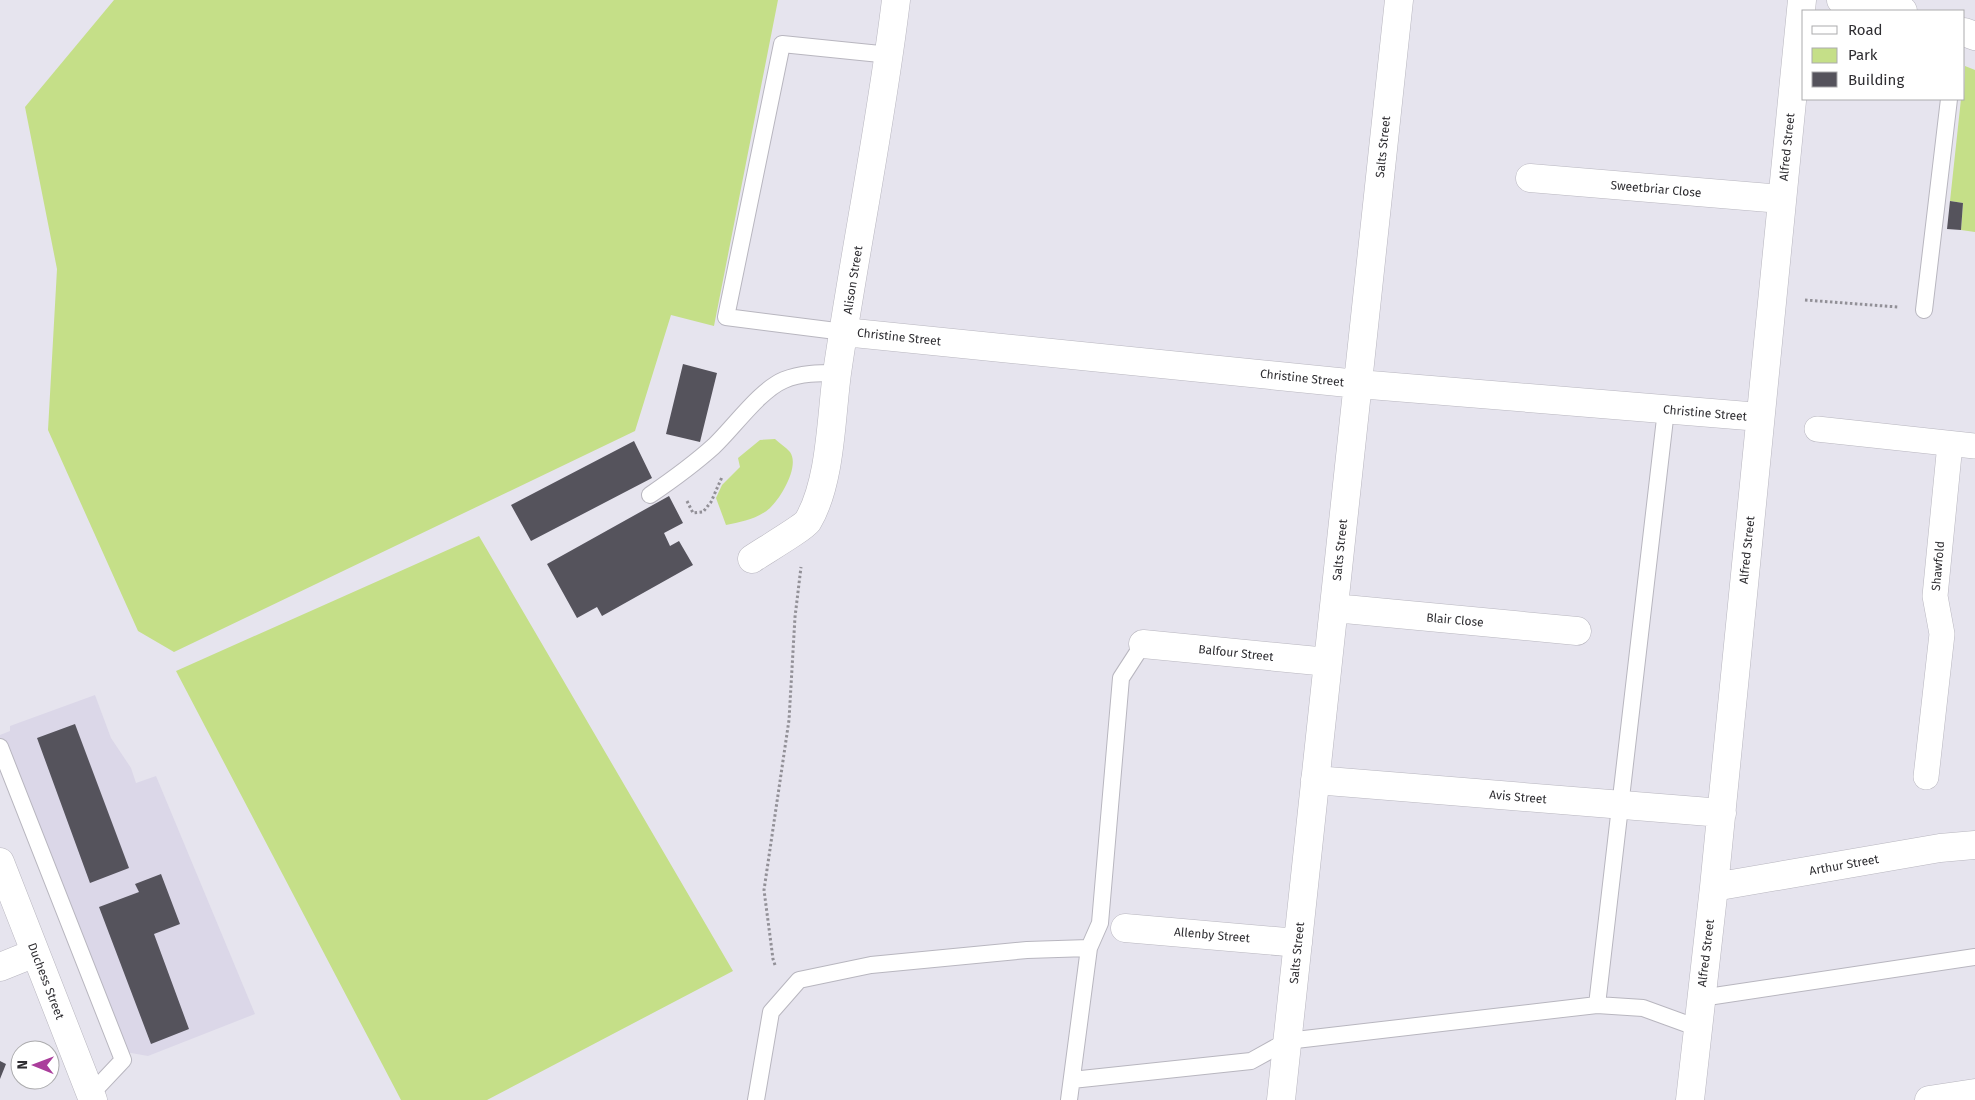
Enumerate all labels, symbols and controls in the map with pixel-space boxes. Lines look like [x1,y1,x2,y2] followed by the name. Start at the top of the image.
[1802,10,1965,100] legend
[1848,21,1883,39] text: Road
[1848,46,1878,64] text: Park
[1848,71,1904,89] text: Building
[1776,112,1798,182] street label: Alfred Street
[1373,115,1393,179] street label: Salts Street
[1610,178,1702,200] street label: Sweetbriar Close
[841,244,865,315] street label: Alison Street
[856,326,942,348] street label: Christine Street
[1259,367,1345,389] street label: Christine Street
[1662,402,1748,424] street label: Christine Street
[1736,515,1758,585] street label: Alfred Street
[1330,518,1350,582] street label: Salts Street
[1929,540,1947,592] street label: Shawfold
[1426,611,1484,629] street label: Blair Close
[1198,642,1275,664] street label: Balfour Street
[1489,788,1548,807] street label: Avis Street
[1808,852,1880,878] street label: Arthur Street
[1695,918,1717,988] street label: Alfred Street
[1287,921,1307,985] street label: Salts Street
[1173,925,1251,945] street label: Allenby Street
[25,941,67,1022] street label: Duchess Street
[10,1040,60,1090] north arrow
[14,1060,31,1070] text: N

